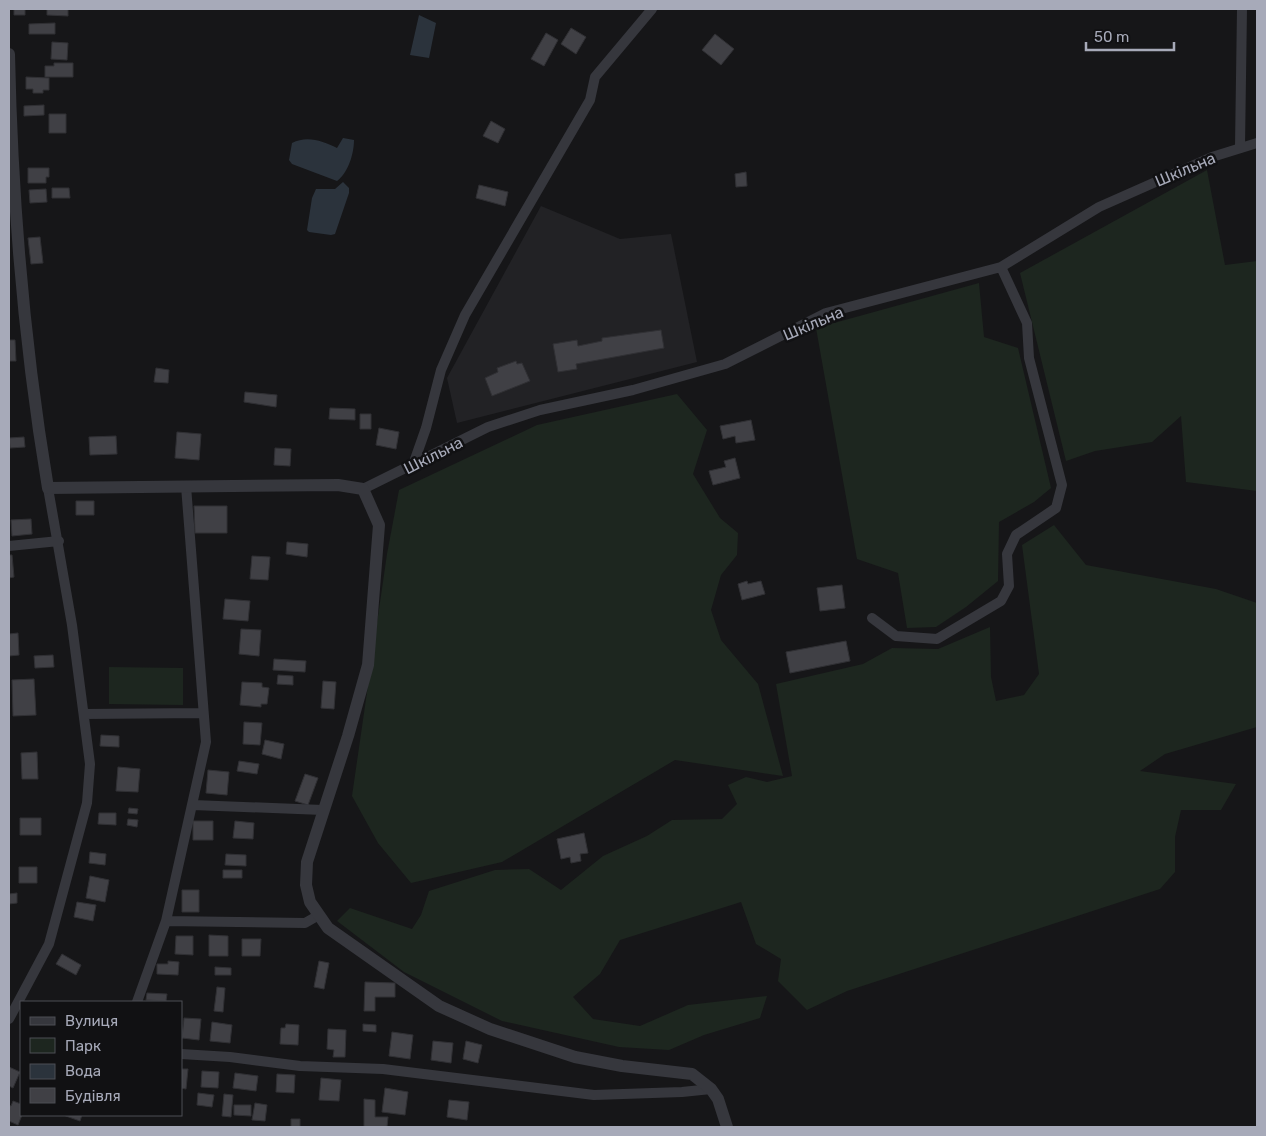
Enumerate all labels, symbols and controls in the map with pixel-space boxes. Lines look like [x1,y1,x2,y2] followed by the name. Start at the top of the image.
[1086,20,1174,52] scale bar
[1094,28,1129,46] text: 50 m
[1152,148,1218,191] street label: Шкільна
[780,302,846,345] street label: Шкільна
[401,433,466,478] street label: Шкільна
[20,1001,182,1116] legend
[65,1012,118,1030] text: Вулиця
[65,1037,101,1055] text: Парк
[65,1062,101,1080] text: Вода
[65,1087,121,1105] text: Будівля

